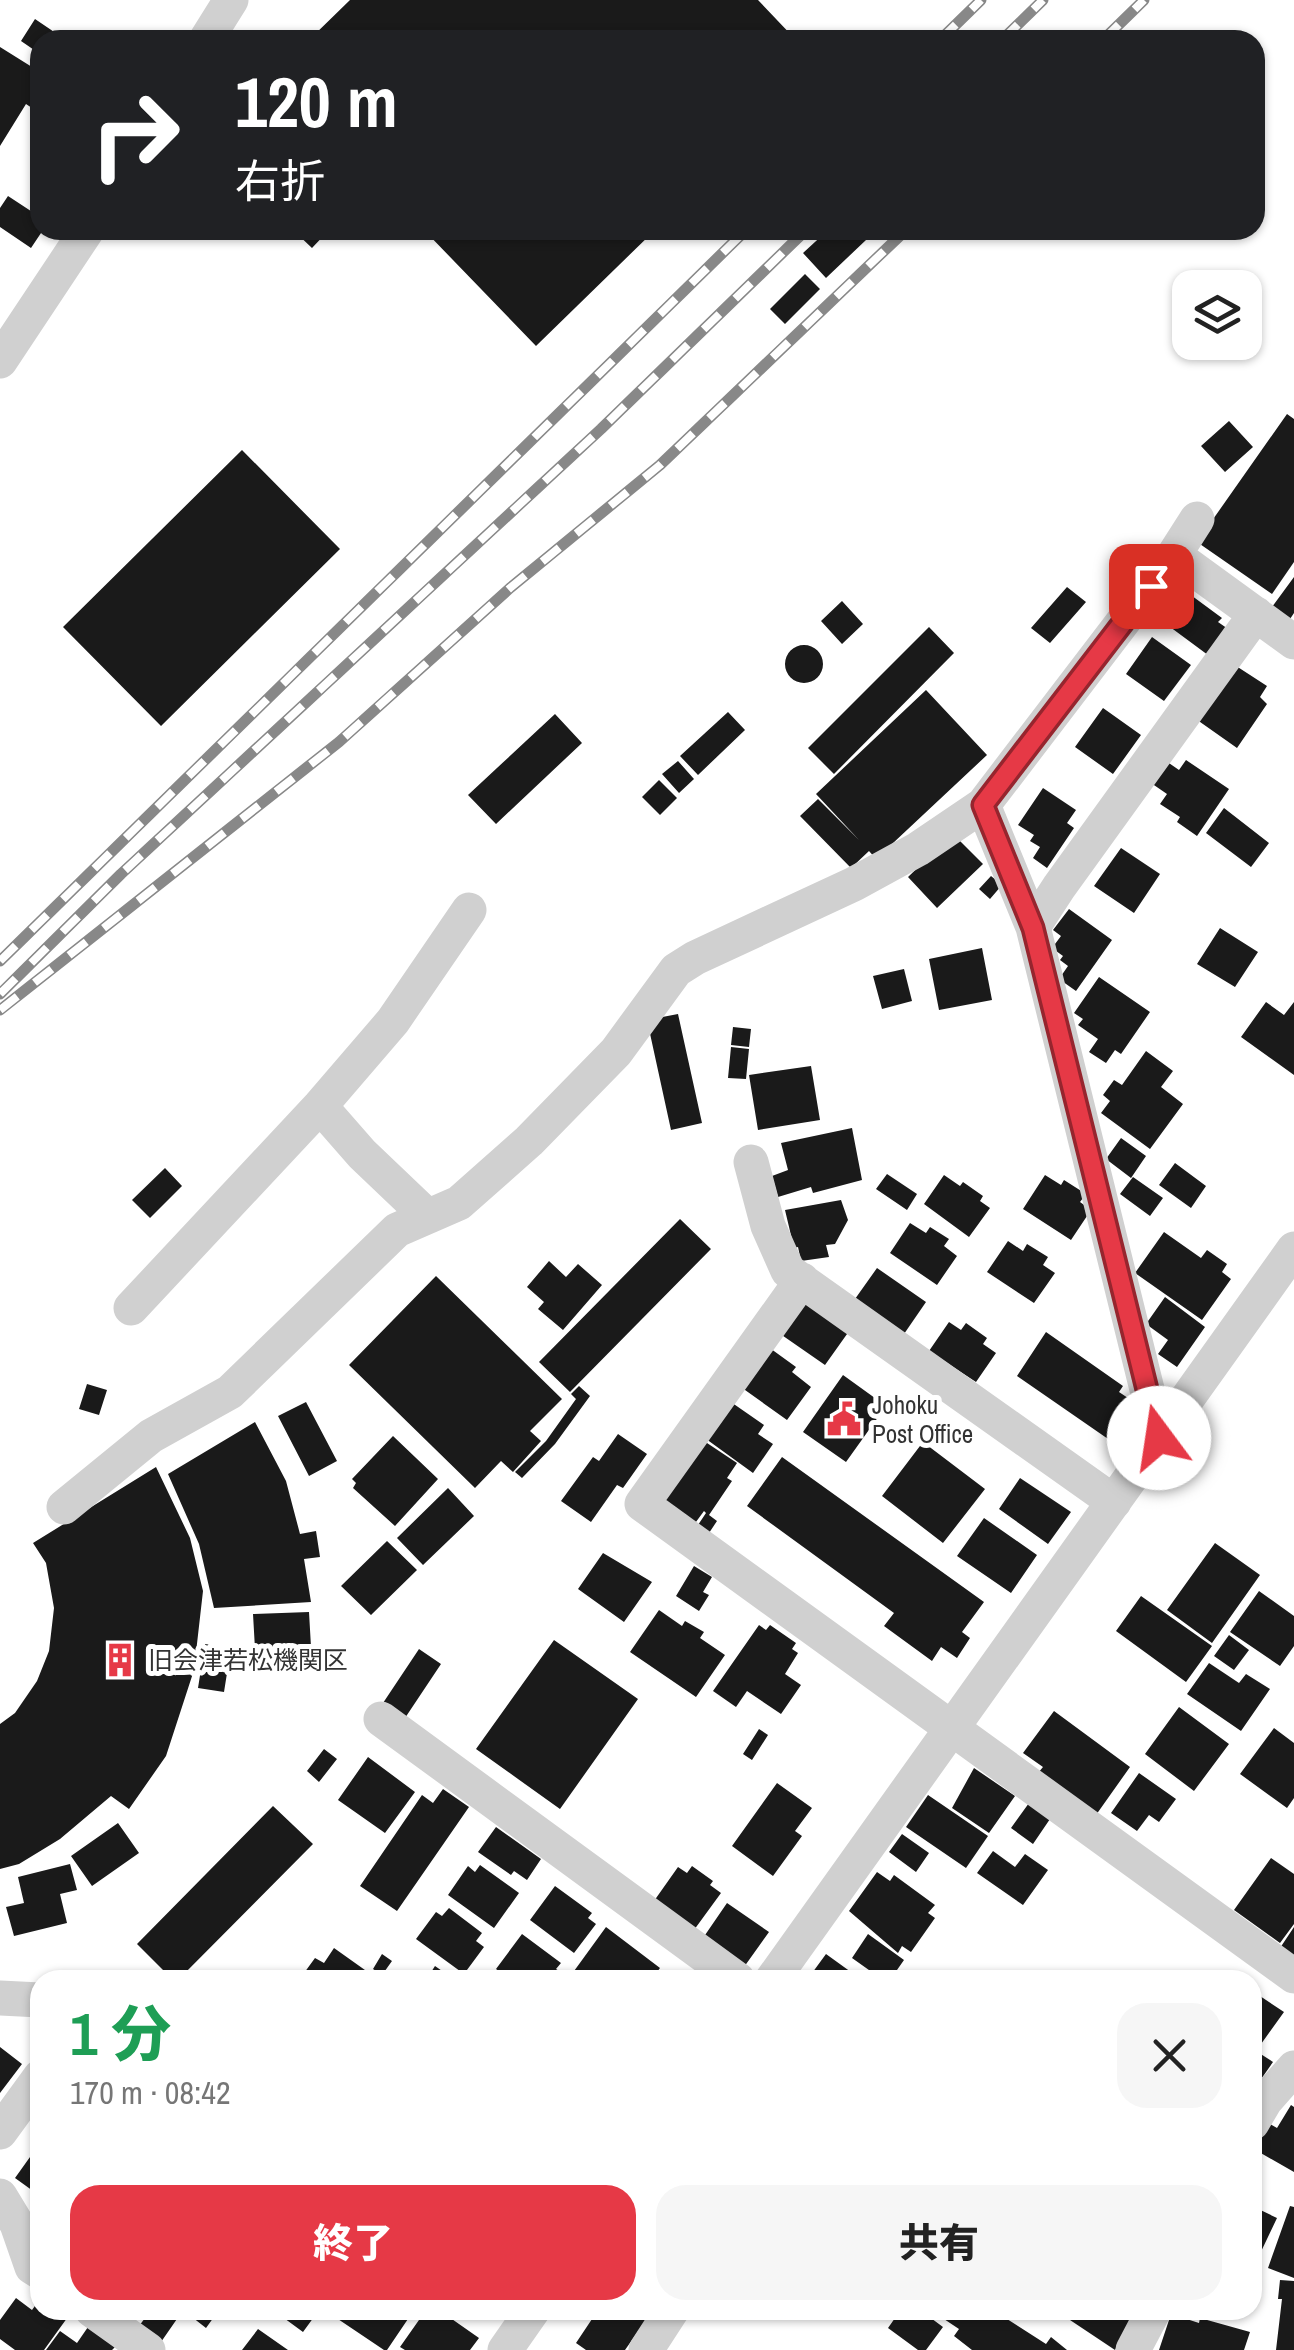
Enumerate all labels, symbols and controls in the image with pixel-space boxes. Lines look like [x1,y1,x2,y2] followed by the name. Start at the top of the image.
[235,55,398,149] text: 120 m
[70,70,200,200] icon: right
[235,150,325,211] text: 右折
[1172,270,1262,360] map controls
[1172,270,1262,360] button: layers
[1109,544,1194,629] pin
[1124,559,1179,614] icon: arrive
[1107,1386,1211,1490] position arrow
[872,1388,973,1451] place label: Johoku Post Office
[825,1400,863,1438] public building icon: Johoku Post Office
[101,1641,139,1679] building icon: 旧会津若松機関区
[148,1643,348,1677] place label: 旧会津若松機関区
[70,1993,171,2074] text: 1 分
[1117,2003,1222,2108] button: close
[70,2071,230,2114] text: 170 m · 08:42
[70,2185,636,2300] button: 終了
[656,2185,1222,2300] button: 共有

